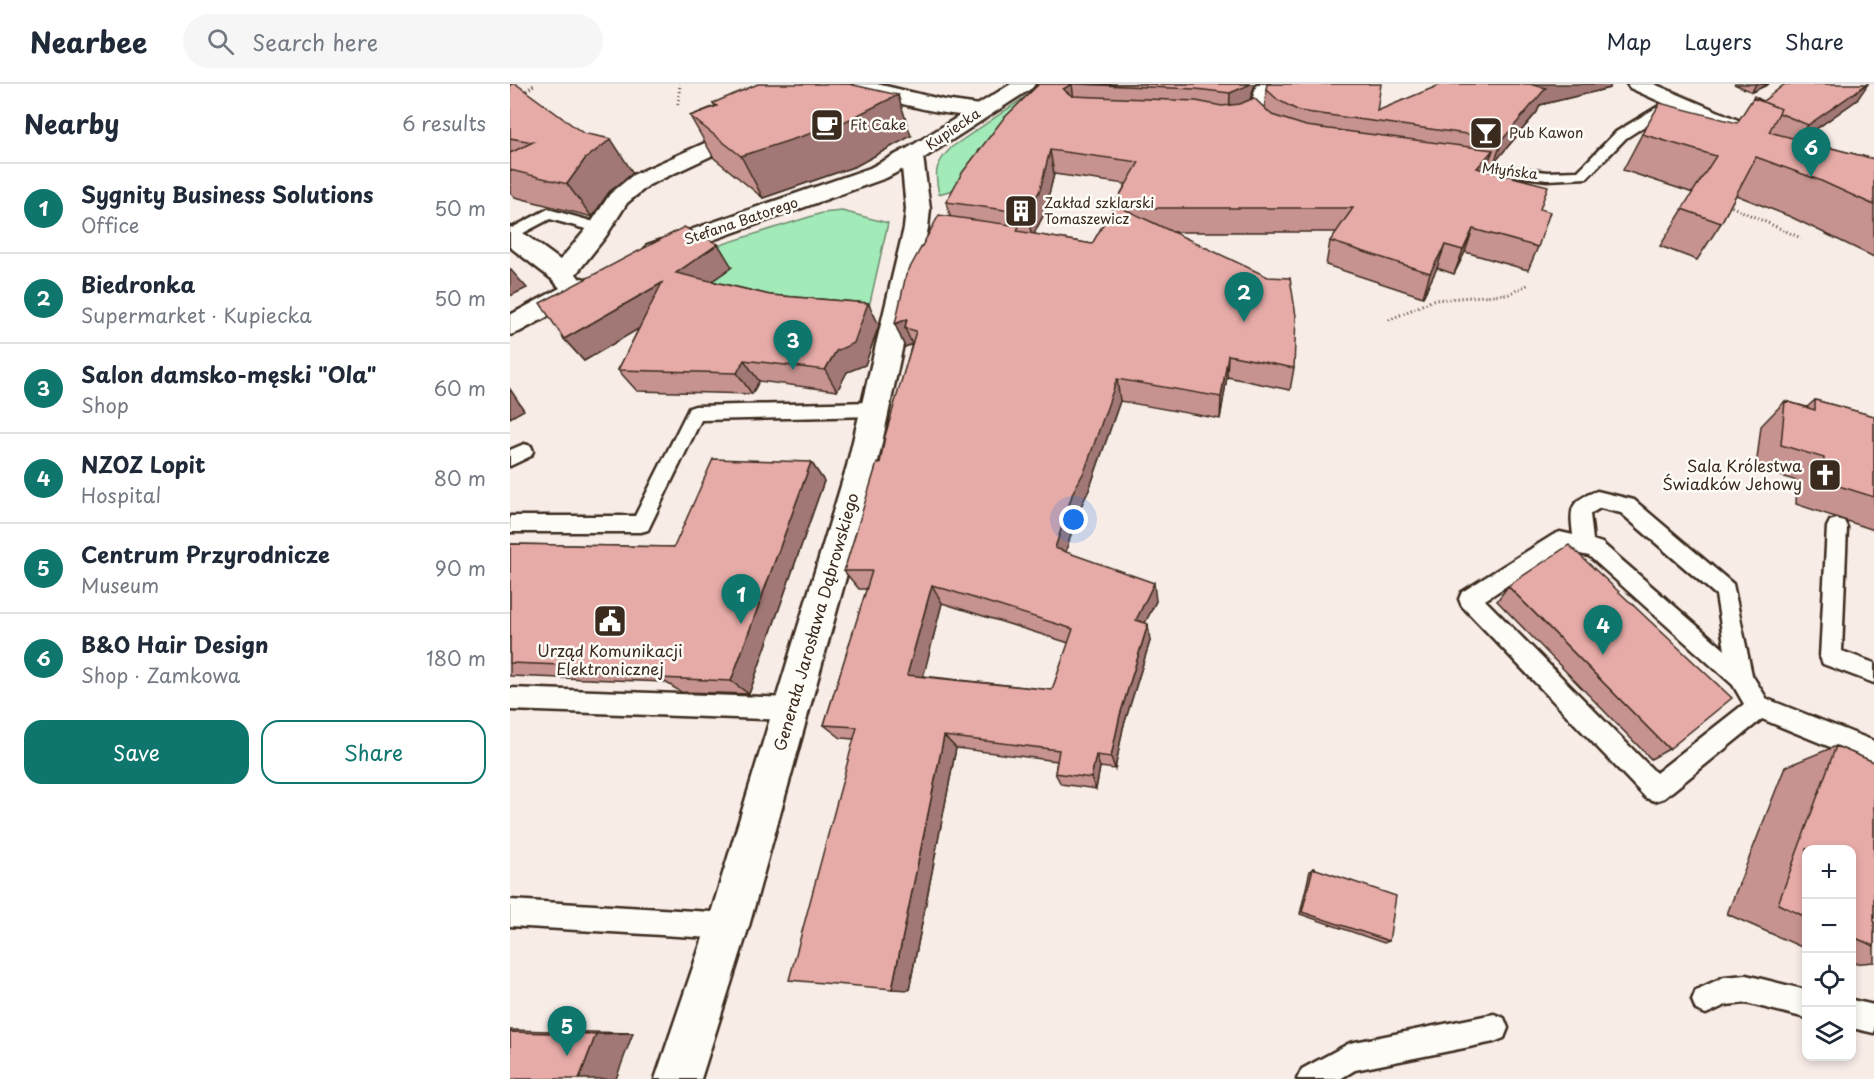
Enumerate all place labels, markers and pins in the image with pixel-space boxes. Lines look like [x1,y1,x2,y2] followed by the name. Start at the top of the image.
[809,107,845,143] cafe icon: Fit Cake
[850,114,906,135] place label: Fit Cake
[1468,115,1504,151] bar icon: Pub Kawon
[1509,122,1583,143] place label: Pub Kawon
[1792,128,1830,177] pin: 6
[1044,192,1154,229] place label: Zakład szklarski Tomaszewicz
[1003,193,1039,229] building icon: Zakład szklarski Tomaszewicz
[1224,272,1264,322] pin: 2
[774,320,812,370] pin: 3
[1662,453,1802,495] place label: Sala Królestwa Świadków Jehowy
[1807,457,1843,493] church icon: Sala Królestwa Świadków Jehowy
[722,574,760,624] pin: 1
[592,603,628,639] public building icon: Urząd Komunikacji Elektronicznej
[1584,606,1622,655] pin: 4
[537,638,683,680] place label: Urząd Komunikacji Elektronicznej
[548,1006,586,1056] pin: 5

